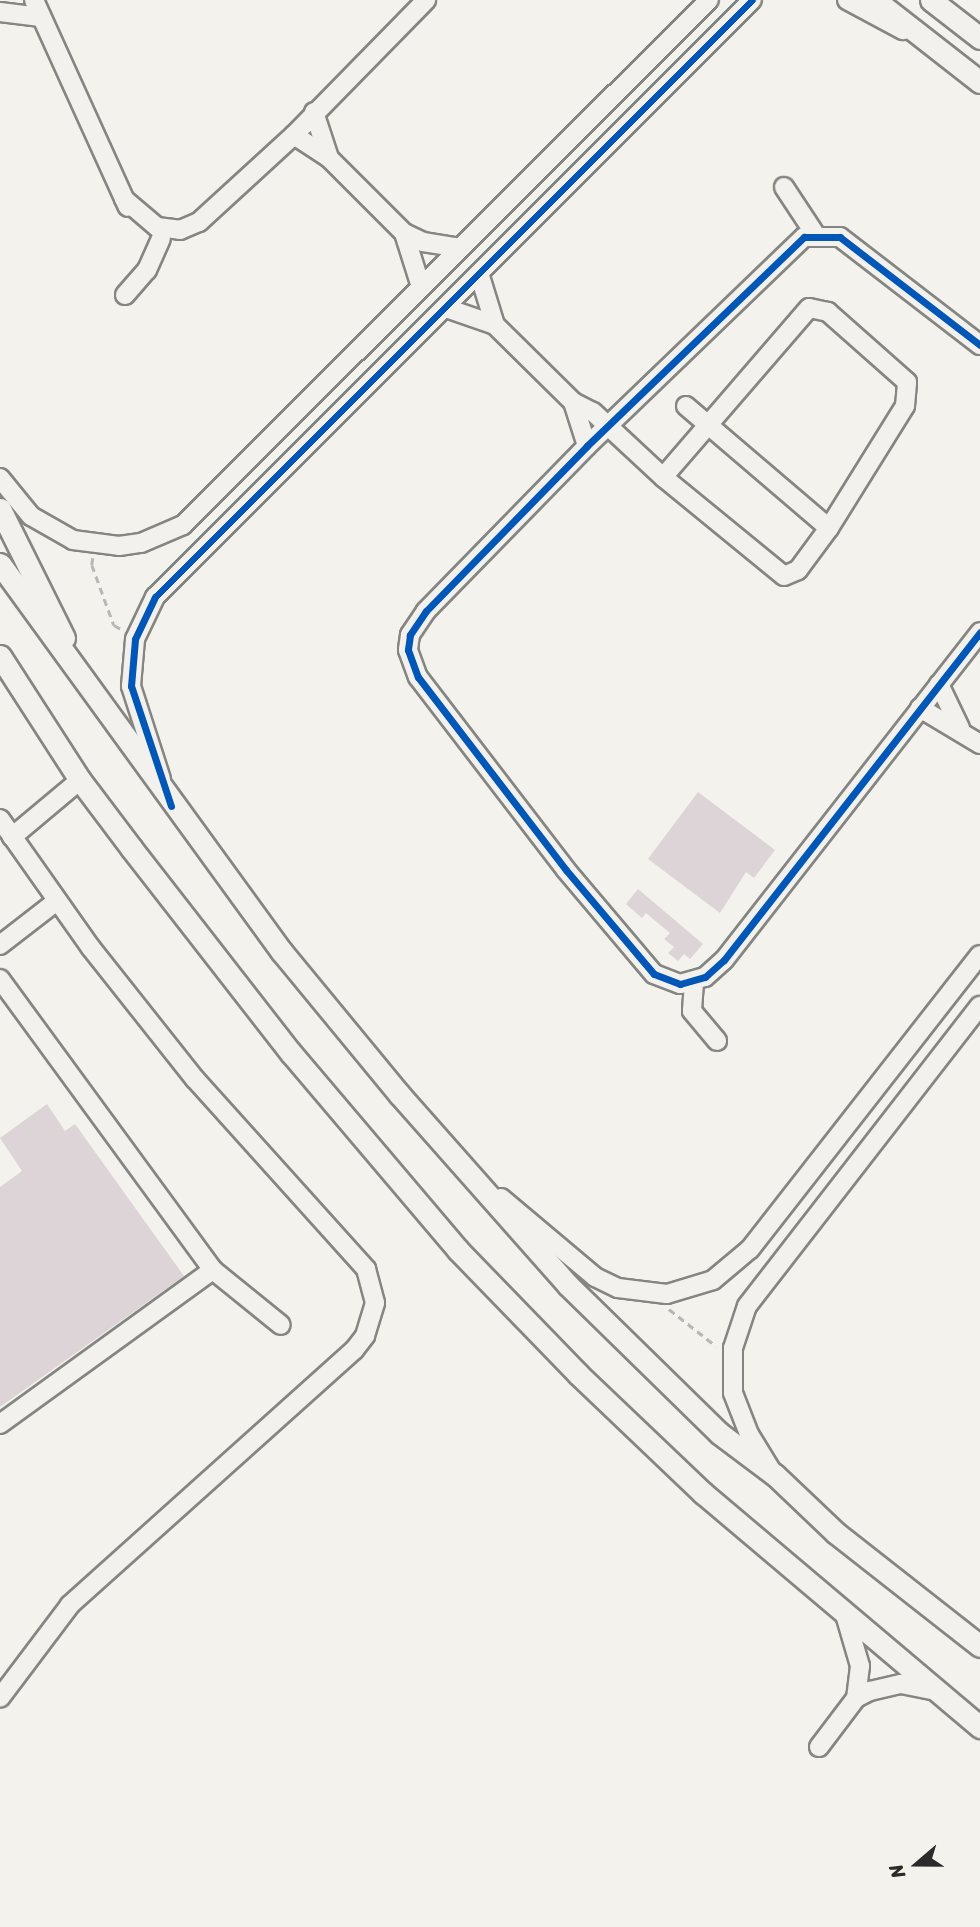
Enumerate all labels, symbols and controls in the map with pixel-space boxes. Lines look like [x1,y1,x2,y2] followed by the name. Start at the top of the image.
[882,1829,952,1899] north arrow
[879,1860,915,1883] text: N

